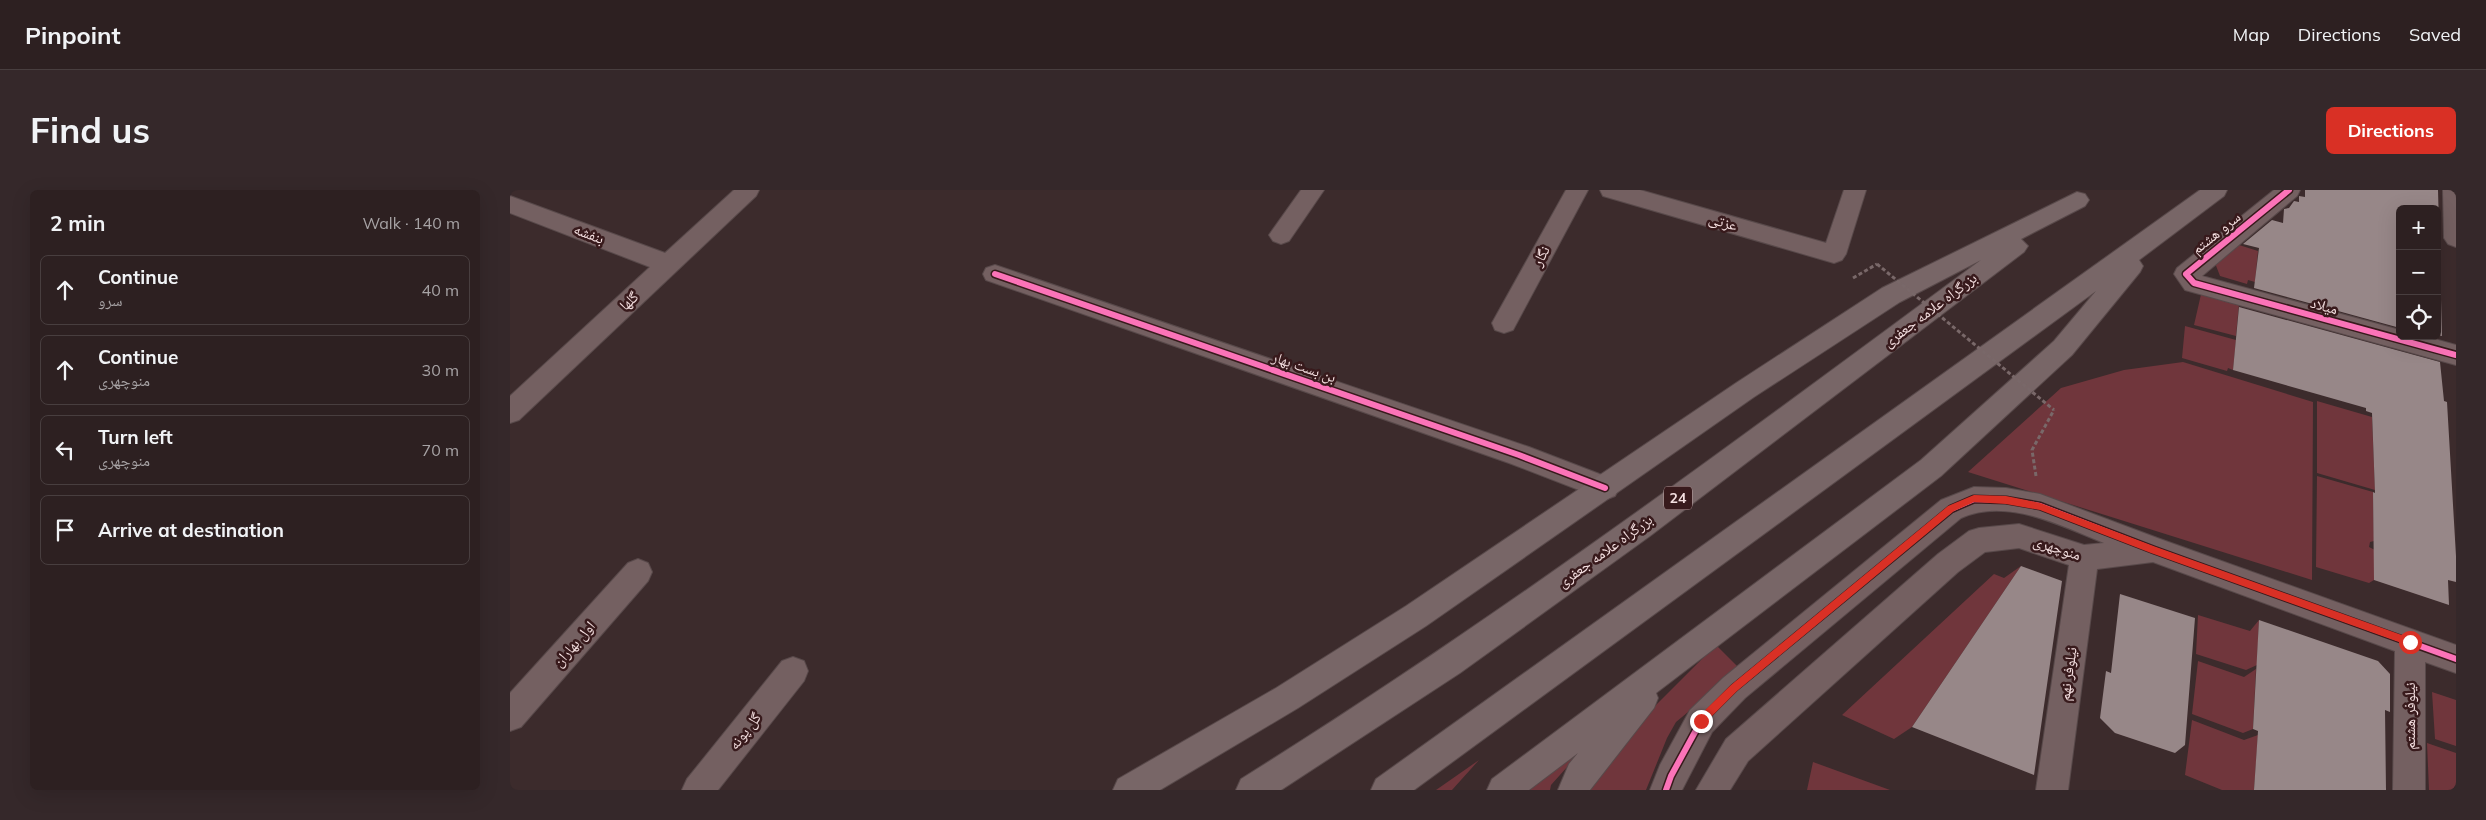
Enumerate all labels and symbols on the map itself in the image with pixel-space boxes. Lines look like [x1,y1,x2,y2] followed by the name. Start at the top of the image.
[2187,207,2245,259] street label: سرو هشتم
[1706,208,1740,236] street label: عزتی
[571,219,607,248] street label: بنفشه
[1527,242,1554,270] street label: نگار
[1879,268,1981,352] street label: بزرگراه علامه جعفری
[615,287,642,314] street label: گلها
[2308,293,2340,318] street label: میلاد
[1268,346,1339,387] street label: بن بست بهار
[1664,486,1692,510] road number: 24
[1553,510,1657,592] street label: بزرگراه علامه جعفری
[2031,531,2083,565] street label: منوچهری
[548,617,600,671] street label: اول بهاران
[2399,631,2422,654] route start
[2054,646,2082,702] street label: نیلوفر نهم
[2400,682,2420,750] street label: نیلوفر هشتم
[724,708,766,754] street label: گل پونه
[1690,710,1713,733] route end

